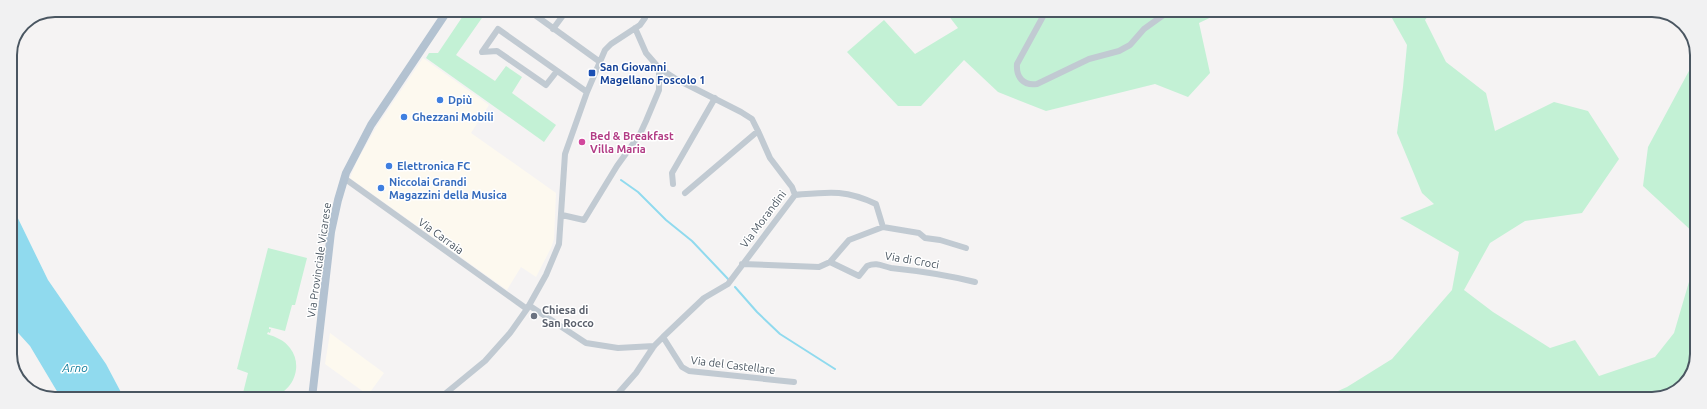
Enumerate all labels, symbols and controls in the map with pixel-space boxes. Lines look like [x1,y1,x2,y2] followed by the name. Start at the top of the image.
[600,61,706,86] place label: San Giovanni Magellano Foscolo 1
[587,68,597,78] marker: San Giovanni Magellano Foscolo 1
[448,94,472,106] place label: Dpiù
[435,95,445,105] marker: Dpiù
[412,111,494,123] place label: Ghezzani Mobili
[399,112,409,122] marker: Ghezzani Mobili
[590,130,674,155] place label: Bed & Breakfast Villa Maria
[577,137,587,147] marker: Bed & Breakfast Villa Maria
[397,160,470,172] place label: Elettronica FC
[384,161,394,171] marker: Elettronica FC
[389,176,507,201] place label: Niccolai Grandi Magazzini della Musica
[376,183,386,193] marker: Niccolai Grandi Magazzini della Musica
[738,188,788,250] street label: Via Morandini
[305,202,333,318] street label: Via Provinciale Vicarese
[416,216,466,256] street label: Via Carraia
[884,249,940,271] street label: Via di Croci
[542,304,594,329] place label: Chiesa di San Rocco
[529,311,539,321] marker: Chiesa di San Rocco
[690,354,776,376] street label: Via del Castellare
[61,361,88,374] water label: Arno

